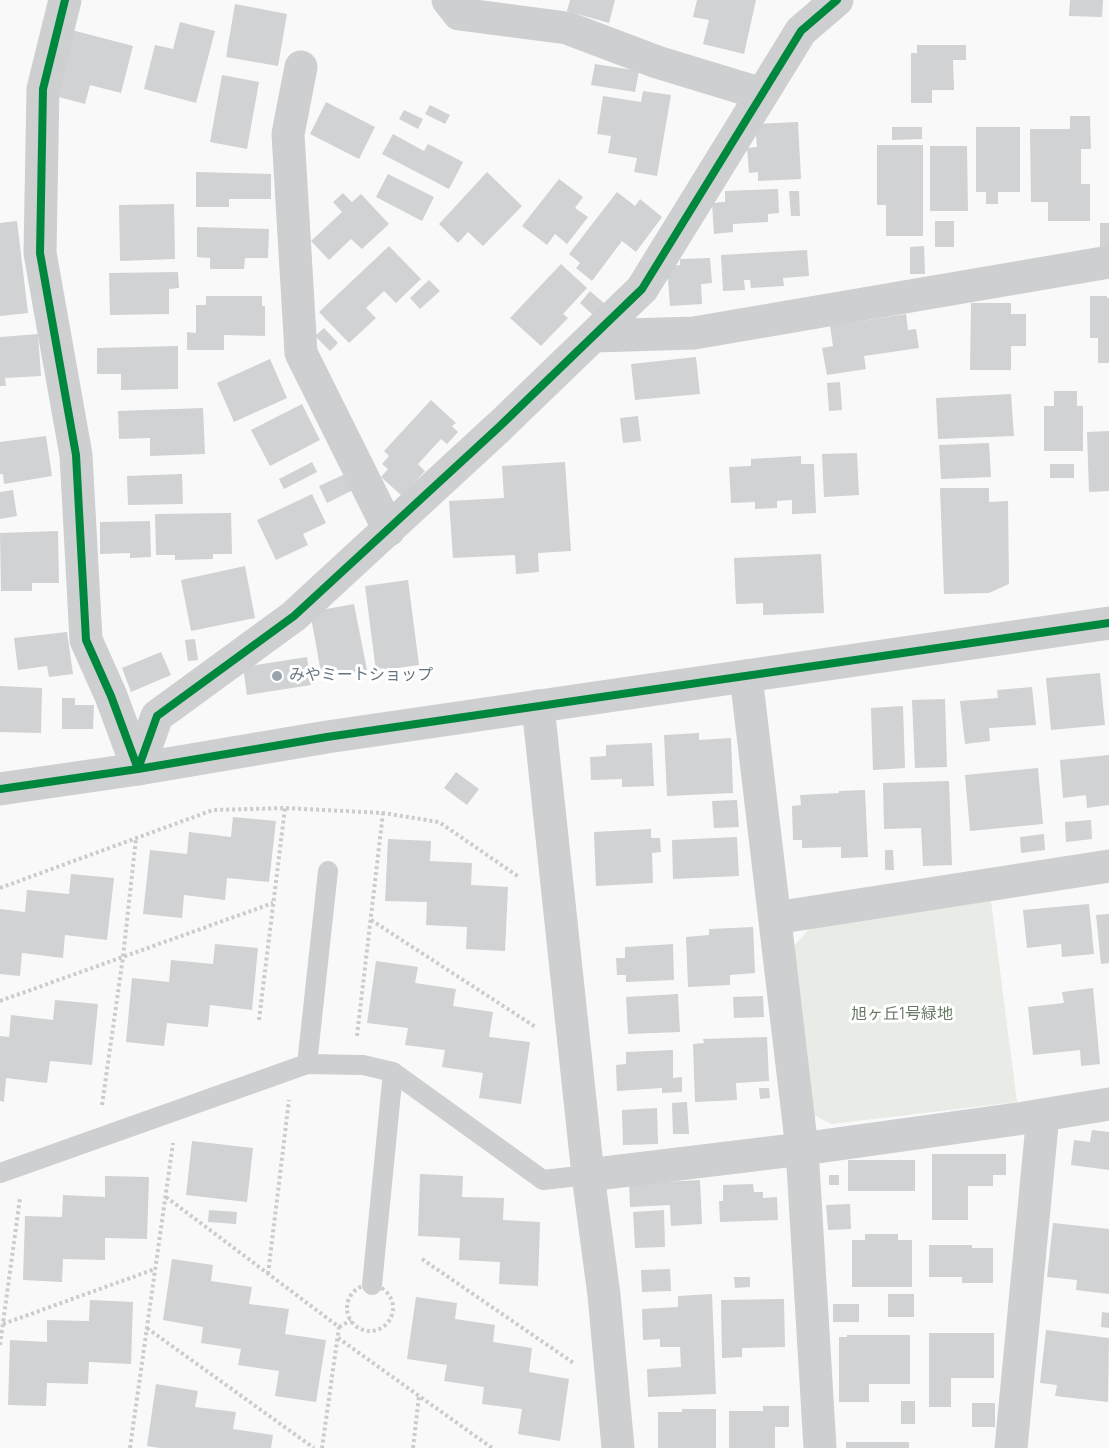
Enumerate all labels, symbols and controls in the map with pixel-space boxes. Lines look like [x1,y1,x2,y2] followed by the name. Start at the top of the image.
[289,666,433,686] place label: みやミートショップ
[270,669,284,683] marker: みやミートショップ
[851,1005,953,1025] park label: 旭ヶ丘1号緑地

